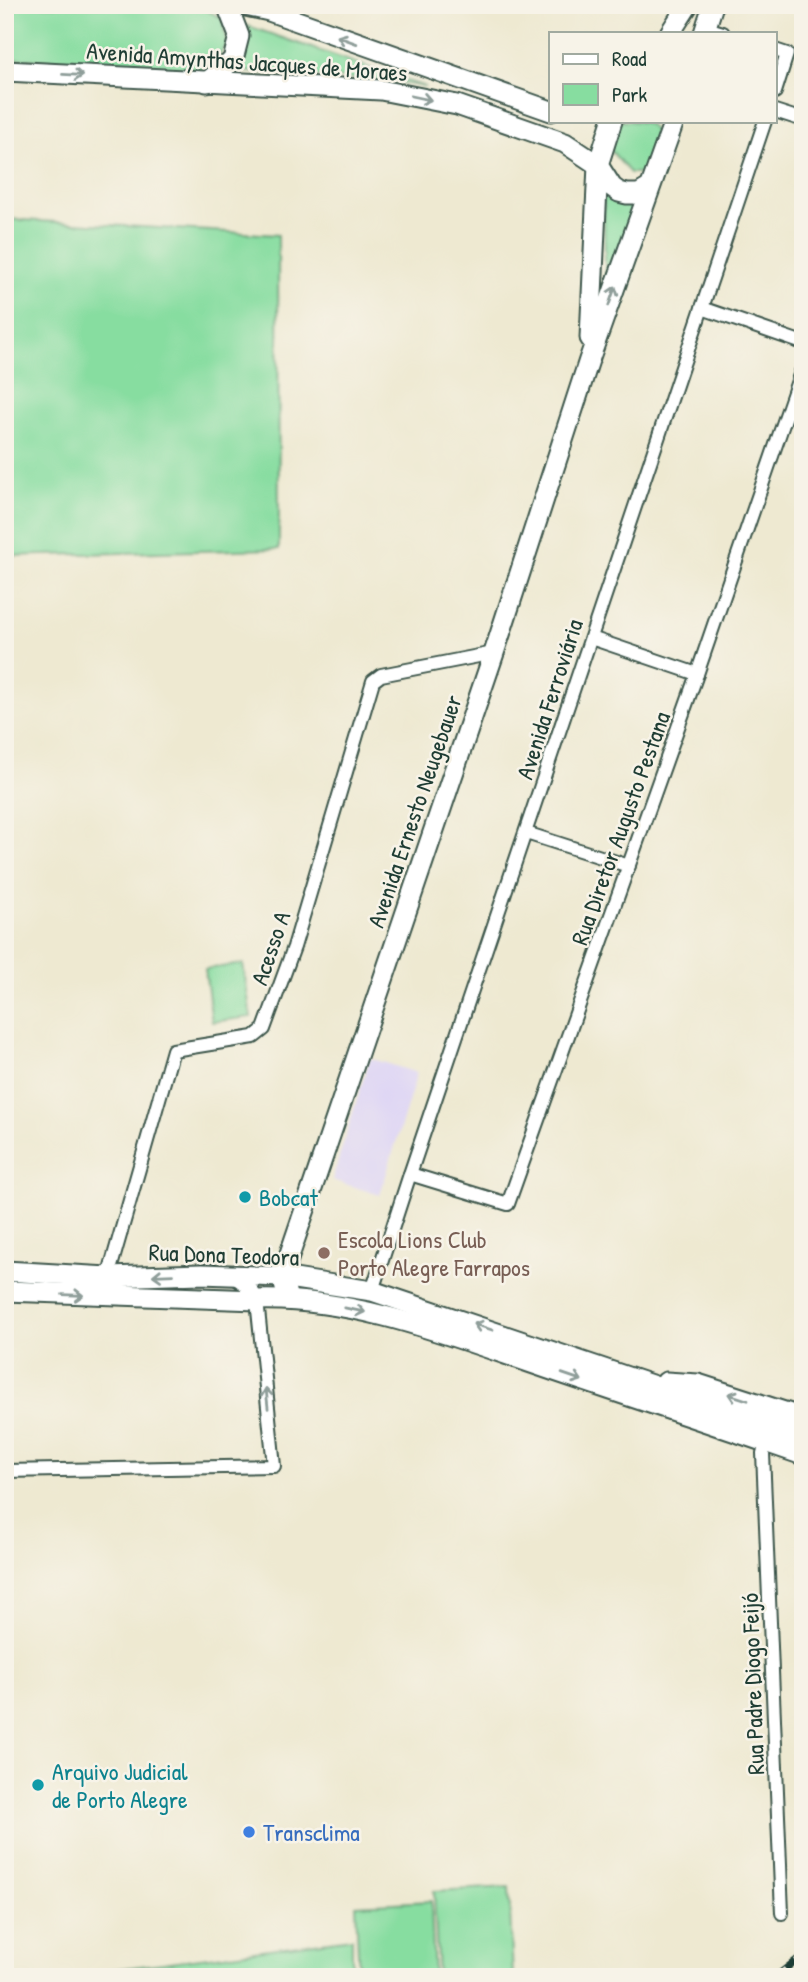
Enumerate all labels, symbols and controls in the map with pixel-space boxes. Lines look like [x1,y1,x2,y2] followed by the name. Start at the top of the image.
[549,32,776,122] legend
[337,33,359,45] one-way arrow
[86,34,408,88] street label: Avenida Amynthas Jacques de Moraes
[612,44,646,73] text: Road
[62,69,84,82] one-way arrow
[612,80,647,109] text: Park
[409,91,432,105] one-way arrow
[607,285,619,307] one-way arrow
[508,615,590,783] street label: Avenida Ferroviária
[359,690,469,932] street label: Avenida Ernesto Neugebauer
[563,707,677,949] street label: Rua Diretor Augusto Pestana
[243,907,298,989] street label: Acesso A
[259,1181,318,1213] place label: Bobcat
[237,1189,253,1205] marker: Bobcat
[338,1223,530,1283] place label: Escola Lions Club Porto Alegre Farrapos
[148,1235,300,1273] street label: Rua Dona Teodora
[316,1245,332,1261] marker: Escola Lions Club Porto Alegre Farrapos
[152,1268,175,1282] one-way arrow
[62,1288,85,1302] one-way arrow
[343,1304,366,1318] one-way arrow
[473,1320,495,1332] one-way arrow
[561,1372,583,1384] one-way arrow
[260,1387,273,1410] one-way arrow
[727,1390,749,1402] one-way arrow
[733,1592,771,1775] street label: Rua Padre Diogo Feijó
[52,1755,188,1815] place label: Arquivo Judicial de Porto Alegre
[30,1777,46,1793] marker: Arquivo Judicial de Porto Alegre
[263,1816,360,1848] place label: Transclima
[241,1824,257,1840] marker: Transclima

